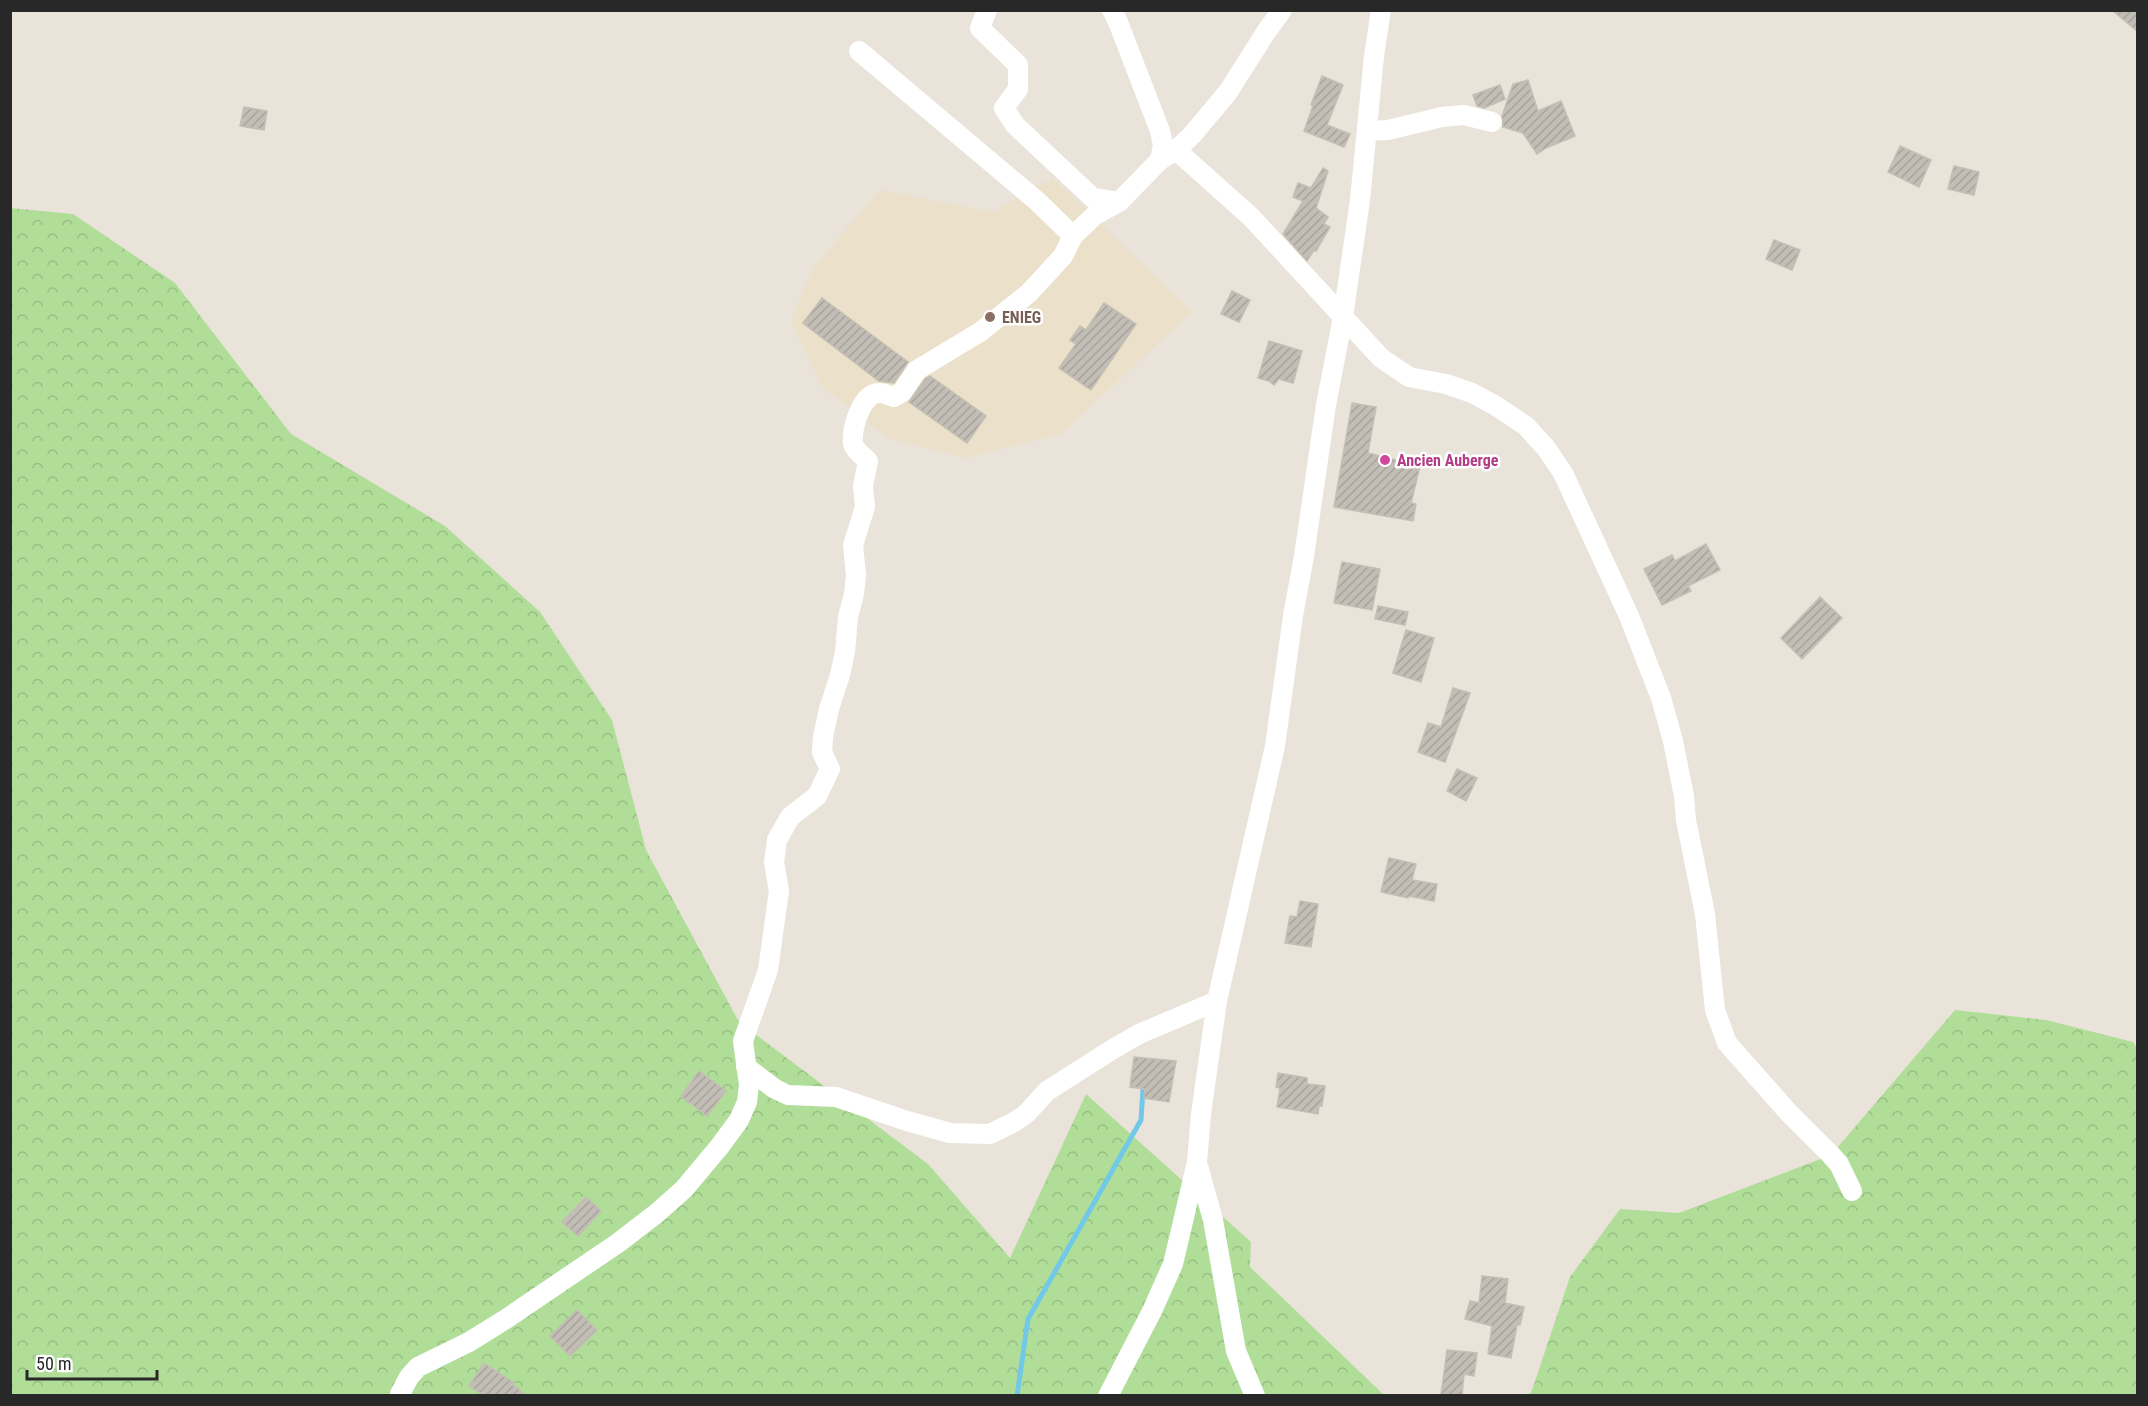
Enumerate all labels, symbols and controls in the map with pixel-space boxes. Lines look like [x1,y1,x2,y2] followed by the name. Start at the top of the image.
[1002,308,1041,327] place label: ENIEG
[983,310,997,324] marker: ENIEG
[1397,451,1499,470] place label: Ancien Auberge
[1378,453,1392,467] marker: Ancien Auberge
[27,1343,158,1381] scale bar
[36,1353,71,1374] text: 50 m

